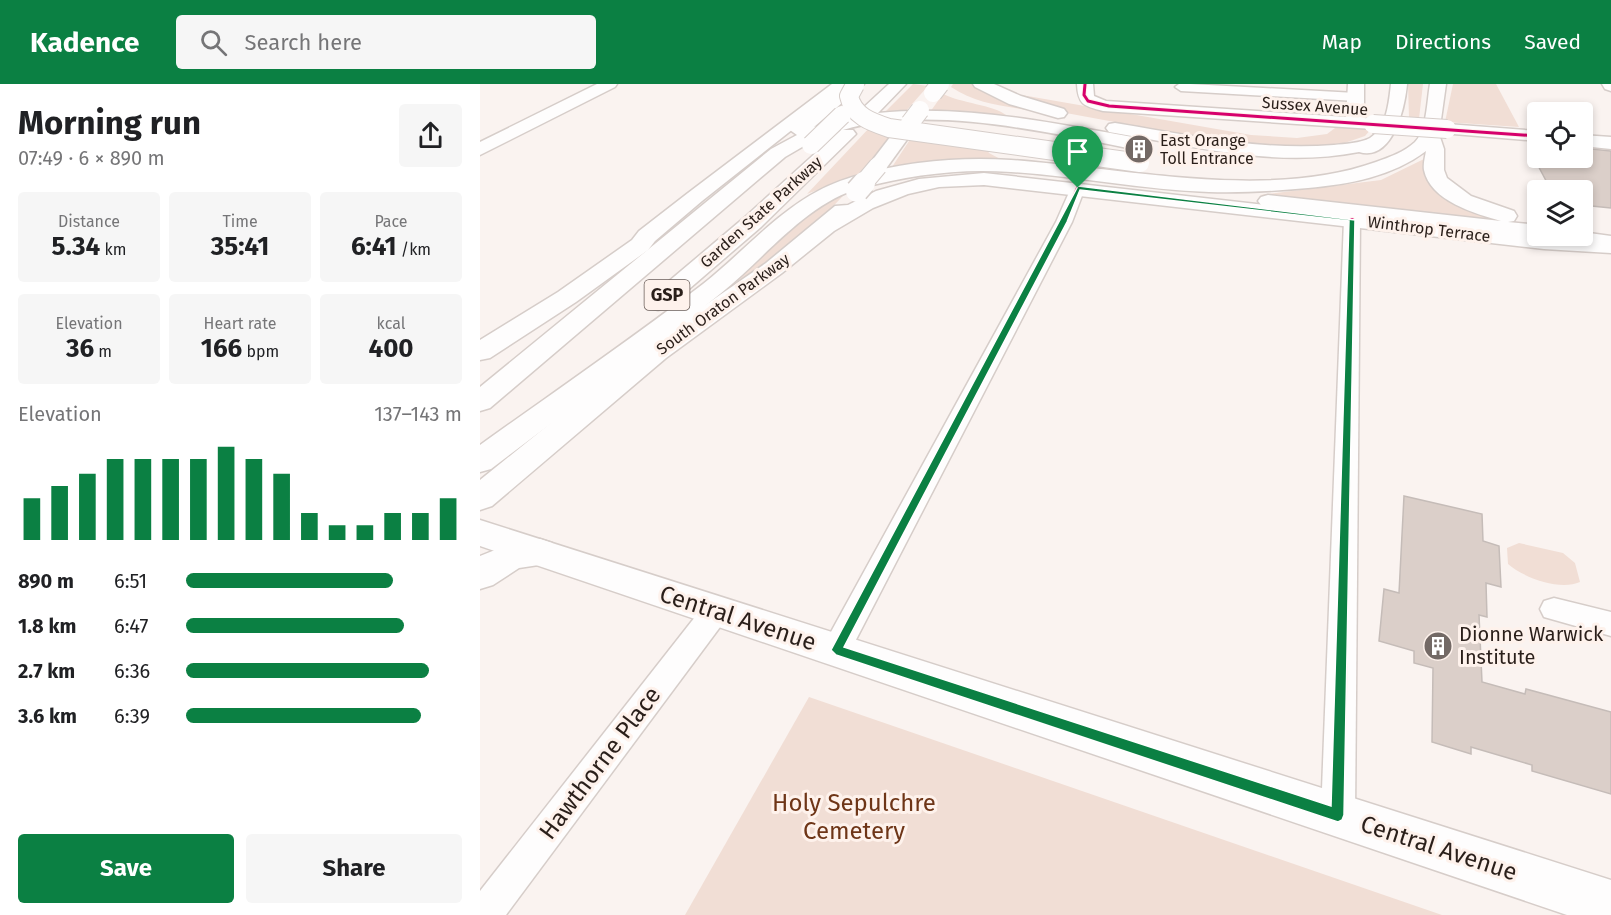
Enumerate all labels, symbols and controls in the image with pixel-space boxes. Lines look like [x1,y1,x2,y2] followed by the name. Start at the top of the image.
[176,15,596,69] search box
[30,26,140,59] text: Kadence
[197,26,230,59] icon: search
[245,29,362,56] text: Search here
[1322,29,1362,55] text: Map
[1395,29,1491,55] text: Directions
[1524,29,1581,55] text: Saved
[1261,93,1369,119] street label: Sussex Avenue
[1527,102,1593,246] map controls
[1527,102,1593,168] button: locate
[18,103,201,143] text: Morning run
[399,104,462,167] button: share
[1052,126,1103,188] pin
[1160,131,1254,168] place label: East Orange Toll Entrance
[1123,133,1155,165] building icon: East Orange Toll Entrance
[1061,135,1094,168] icon: arrive
[18,146,165,170] text: 07:49 · 6 × 890 m
[696,152,826,272] street label: Garden State Parkway
[1527,180,1593,246] button: layers
[58,212,120,231] text: Distance
[222,212,258,231] text: Time
[374,212,408,231] text: Pace
[1366,212,1492,246] street label: Winthrop Terrace
[52,231,100,262] text: 5.34
[211,231,269,262] text: 35:41
[351,231,397,262] text: 6:41
[100,240,126,259] text: km
[397,240,431,259] text: /km
[653,249,793,359] street label: South Oraton Parkway
[644,280,690,310] road number: GSP
[55,314,123,333] text: Elevation
[204,314,276,333] text: Heart rate
[377,314,405,333] text: kcal
[66,333,94,364] text: 36
[201,333,242,364] text: 166
[368,333,414,364] text: 400
[94,342,112,361] text: m
[242,342,279,361] text: bpm
[18,402,102,426] text: Elevation
[374,402,462,426] text: 137–143 m
[18,569,74,593] text: 890 m
[114,569,147,593] text: 6:51
[656,579,820,657] street label: Central Avenue
[18,614,76,638] text: 1.8 km
[114,614,148,638] text: 6:47
[1459,622,1604,669] place label: Dionne Warwick Institute
[1422,630,1454,662] building icon: Dionne Warwick Institute
[18,659,75,683] text: 2.7 km
[114,659,150,683] text: 6:36
[534,681,666,845] street label: Hawthorne Place
[18,704,77,728] text: 3.6 km
[114,704,150,728] text: 6:39
[772,789,936,845] park label: Holy Sepulchre Cemetery
[1357,809,1521,887] street label: Central Avenue
[18,834,234,903] button: Save
[246,834,462,903] button: Share

